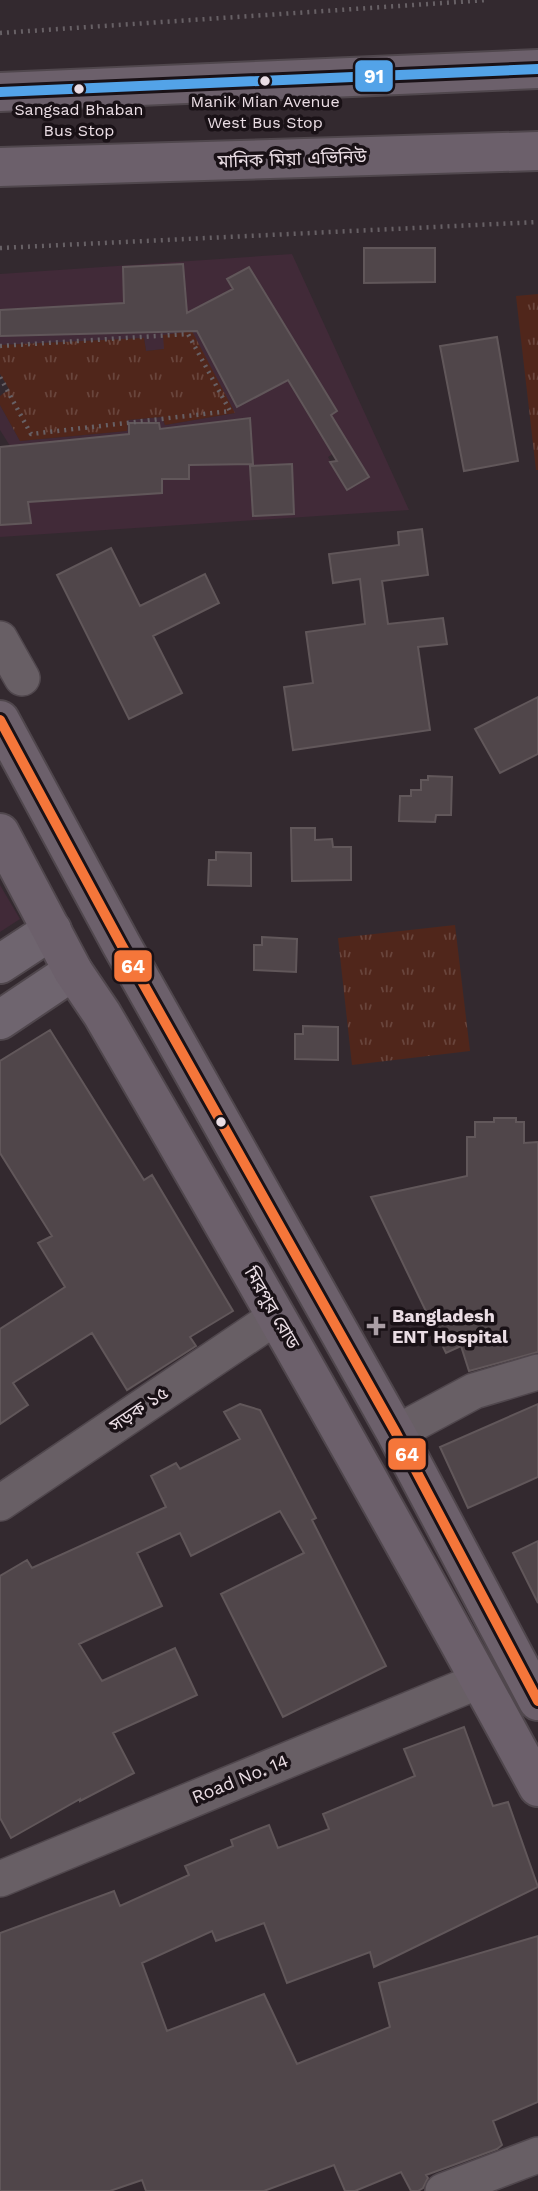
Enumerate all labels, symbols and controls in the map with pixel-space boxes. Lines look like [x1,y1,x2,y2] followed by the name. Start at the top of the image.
[354,59,394,93] line badge: 91
[364,65,384,88] text: 91
[258,74,272,88] marker: Manik Mian Avenue West Bus Stop
[72,82,86,96] marker: Sangsad Bhaban Bus Stop
[190,92,340,132] place label: Manik Mian Avenue West Bus Stop
[15,100,143,140] place label: Sangsad Bhaban Bus Stop
[216,145,367,172] street label: মানিক মিয়া এভিনিউ
[113,949,153,983] line badge: 64
[121,955,145,978] text: 64
[214,1115,228,1129] unlabelled marker
[239,1262,304,1353] street label: মিরপুর রোড
[392,1305,508,1347] place label: Bangladesh ENT Hospital
[366,1316,386,1336] marker: Bangladesh ENT Hospital
[105,1381,172,1436] street label: সড়ক ১৫
[387,1437,427,1471] line badge: 64
[395,1443,419,1466] text: 64
[189,1750,291,1807] street label: Road No. 14

